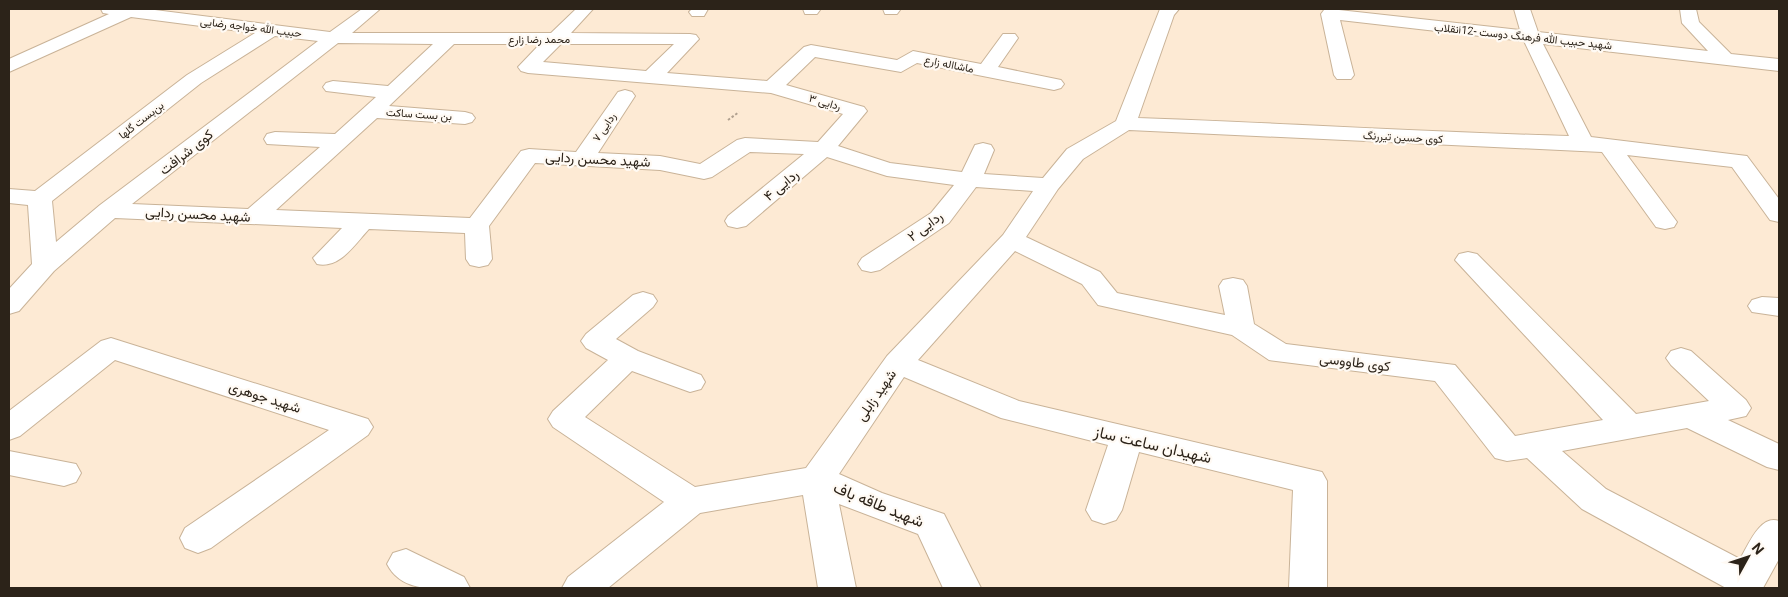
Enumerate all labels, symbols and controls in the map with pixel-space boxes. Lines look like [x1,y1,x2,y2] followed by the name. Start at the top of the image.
[199,15,303,40] street label: حبیب الله خواجه رضایی
[1433,21,1613,52] street label: شهید حبیب الله فرهنگ دوست -12انقلاب
[508,33,570,47] street label: محمد رضا زارع
[923,53,975,77] street label: ماشااله زارع
[807,92,843,113] street label: ردایی ۳
[116,99,166,142] street label: بن‌بست گلها
[386,106,452,123] street label: بن بست ساکت
[590,110,619,144] street label: ردایی ۷
[156,126,217,179] street label: کوی شرافت
[1363,129,1444,146] street label: کوی حسین تیررنگ
[545,148,651,171] street label: شهید محسن ردایی
[760,166,802,205] street label: ردایی ۴
[145,203,251,226] street label: شهید محسن ردایی
[904,208,946,245] street label: ردایی ۲
[1319,350,1391,375] street label: کوی طاووسی
[853,366,900,424] street label: شهید زابلی
[227,378,303,417] street label: شهید جوهری
[1091,422,1213,468] street label: شهیدان ساعت ساز
[830,478,927,532] street label: شهید طاقه باف
[1723,532,1773,582] north arrow
[1749,540,1767,558] text: N

